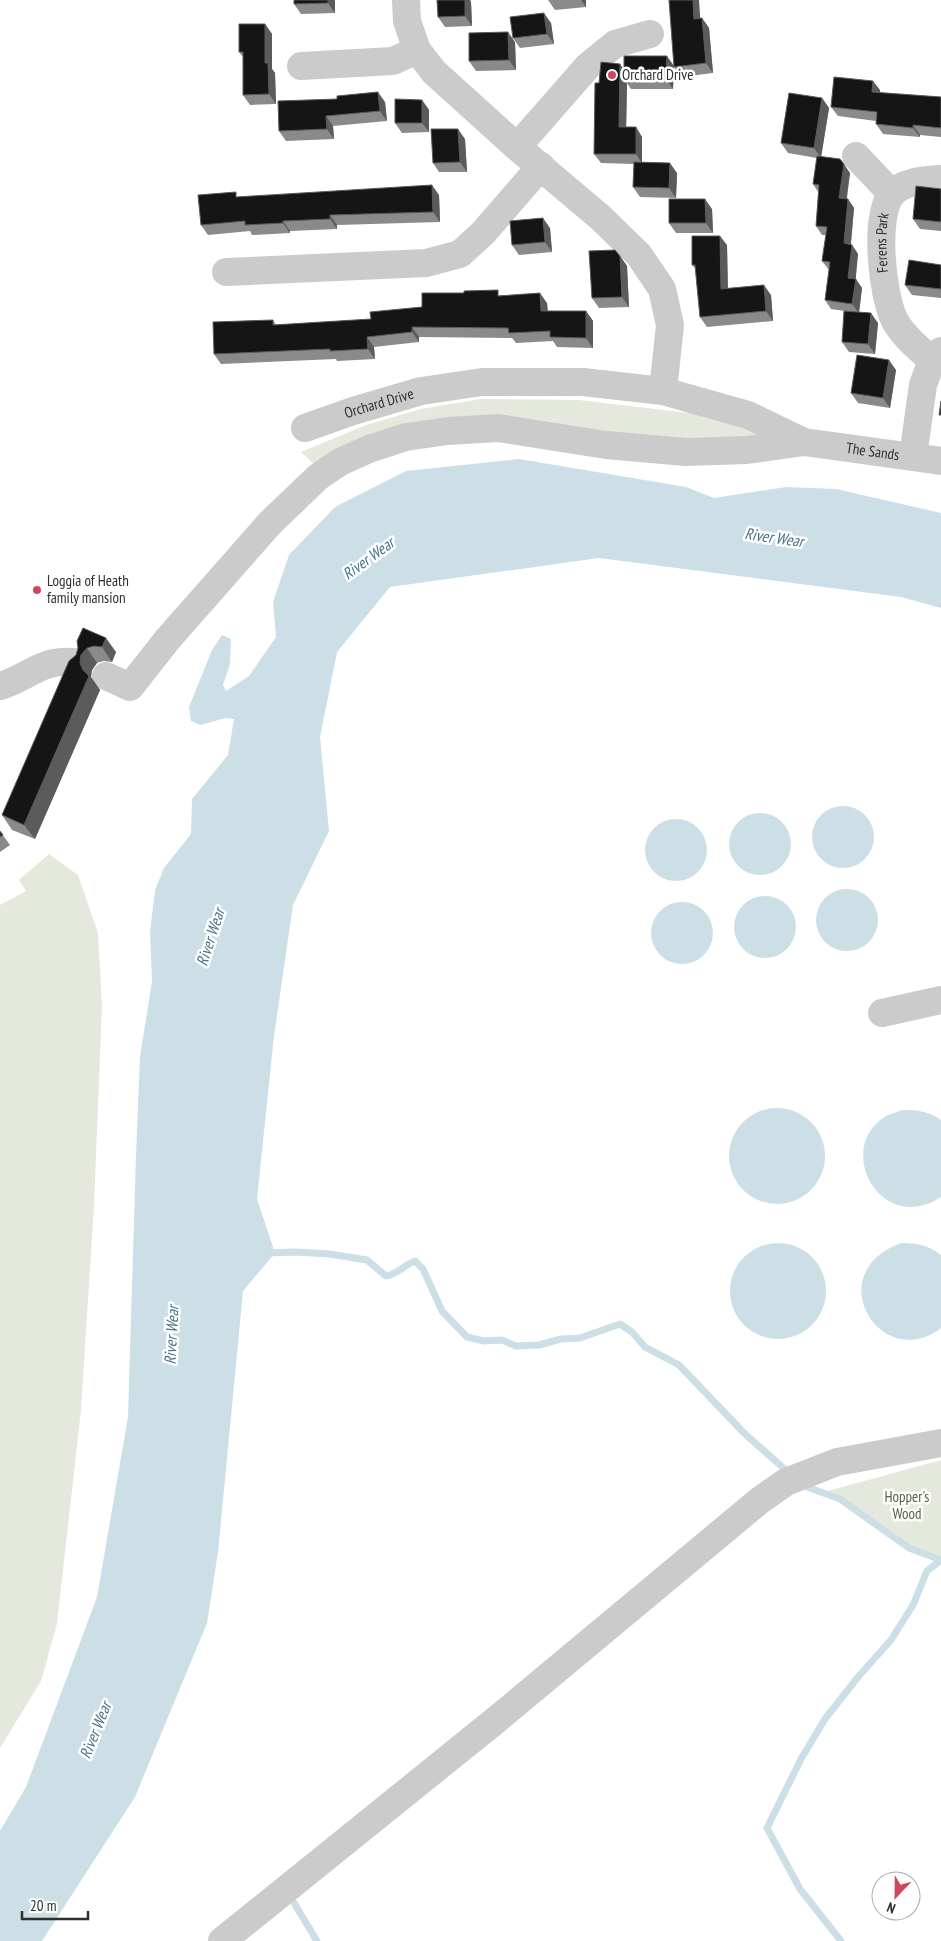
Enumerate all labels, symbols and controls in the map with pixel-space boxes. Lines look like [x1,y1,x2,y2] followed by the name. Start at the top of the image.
[622,65,693,84] place label: Orchard Drive
[606,69,618,81] marker: Orchard Drive
[871,211,893,274] street label: Ferens Park
[342,384,416,422] street label: Orchard Drive
[845,438,901,464] street label: The Sands
[743,523,807,551] water label: River Wear
[338,531,400,583] water label: River Wear
[47,571,129,607] place label: Loggia of Heath family mansion
[31,584,43,596] marker: Loggia of Heath family mansion
[191,903,229,968] water label: River Wear
[159,1302,183,1365] water label: River Wear
[885,1487,929,1523] park label: Hopper's Wood
[75,1696,116,1761] water label: River Wear
[871,1871,921,1921] north arrow
[22,1888,89,1920] scale bar
[30,1896,56,1915] text: 20 m
[884,1898,898,1918] text: N

